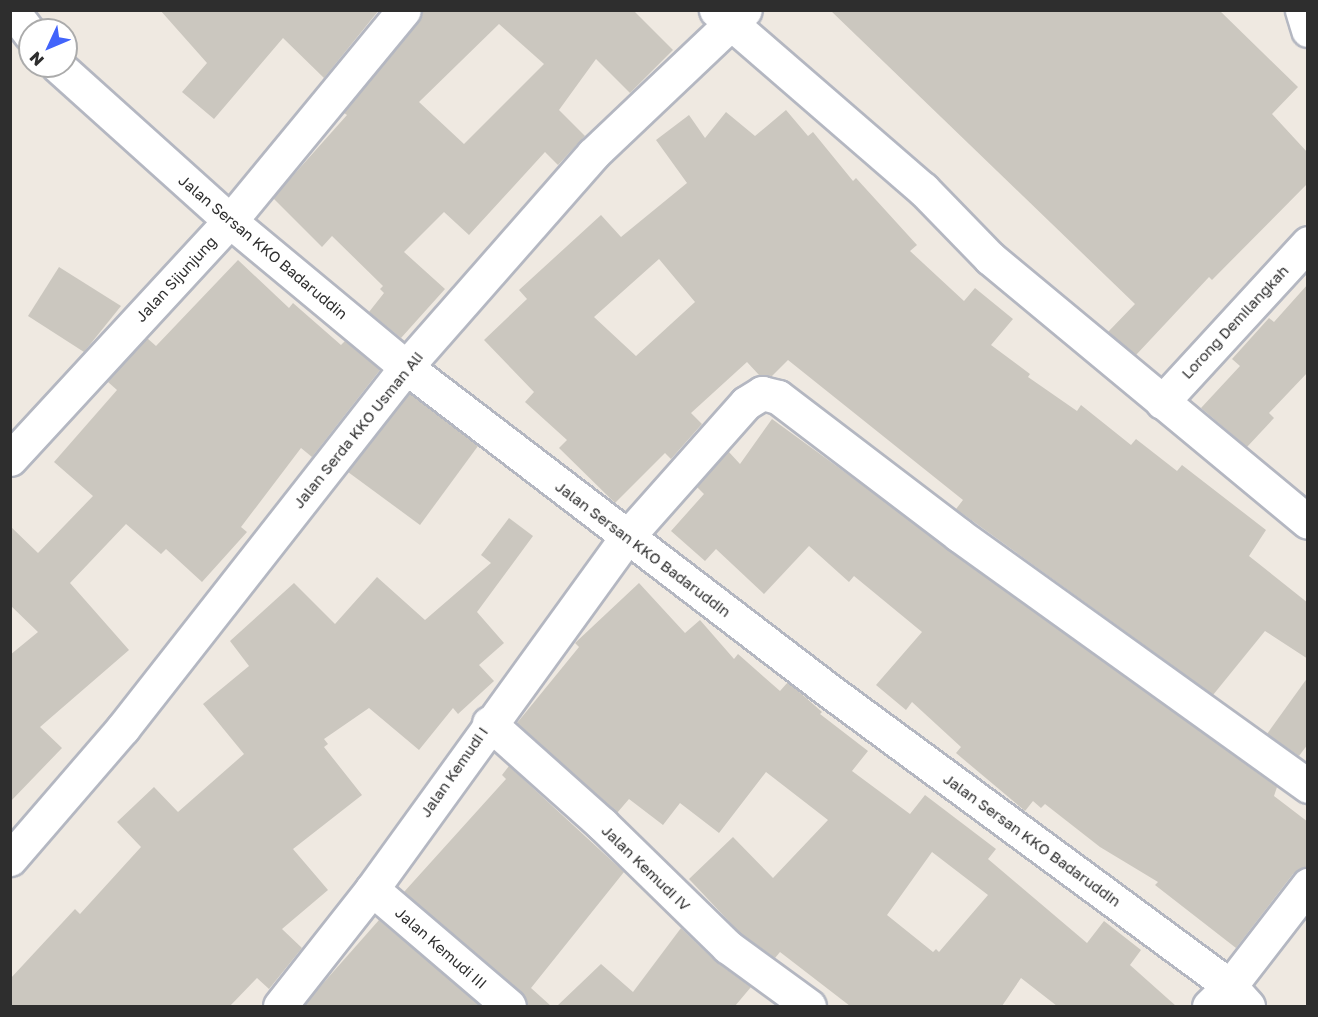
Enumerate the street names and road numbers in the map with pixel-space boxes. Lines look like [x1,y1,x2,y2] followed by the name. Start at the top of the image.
[175,171,351,323] street label: Jalan Sersan KKO Badaruddin
[132,232,220,326] street label: Jalan Sijunjung
[1178,262,1292,382] street label: Lorong Demilangkah
[289,348,427,512] street label: Jalan Serda KKO Usman Ali
[552,477,734,621] street label: Jalan Sersan KKO Badaruddin
[416,723,492,821] street label: Jalan Kemudi I
[940,770,1124,910] street label: Jalan Sersan KKO Badaruddin
[598,821,694,915] street label: Jalan Kemudi IV
[392,903,490,993] street label: Jalan Kemudi III

